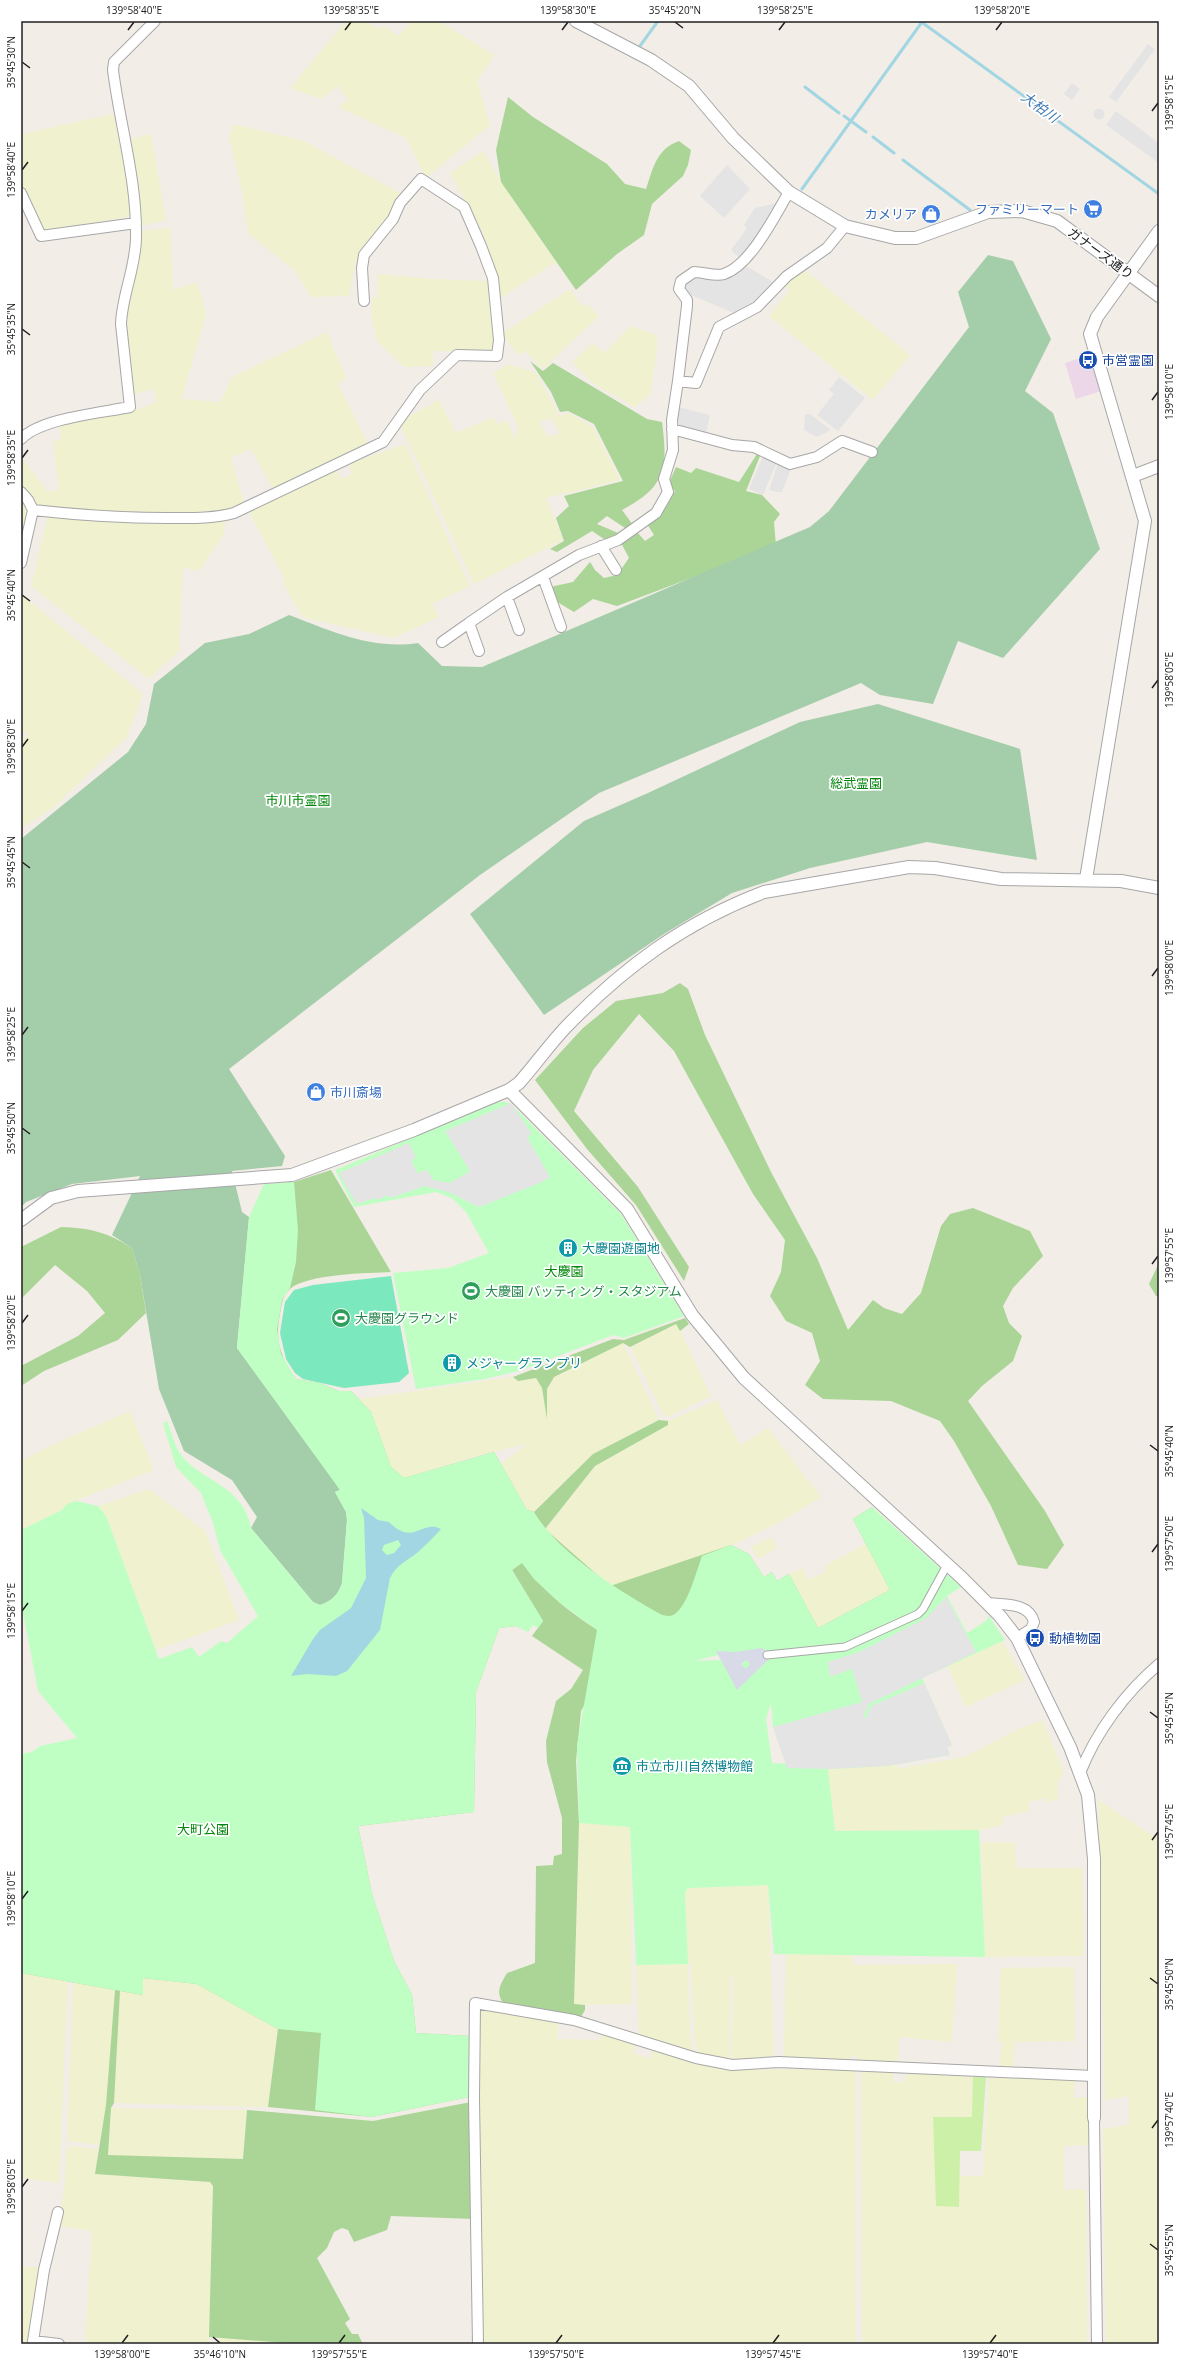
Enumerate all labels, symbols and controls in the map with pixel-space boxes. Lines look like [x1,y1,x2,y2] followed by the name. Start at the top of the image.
[106,3,162,17] text: 139°58'40"E
[323,3,379,17] text: 139°58'35"E
[540,3,596,17] text: 139°58'30"E
[649,3,701,17] text: 35°45'20"N
[757,3,813,17] text: 139°58'25"E
[974,3,1030,17] text: 139°58'20"E
[4,36,18,88] text: 35°45'30"N
[1162,75,1176,131] text: 139°58'15"E
[1018,87,1064,128] water label: 大柏川
[4,142,18,198] text: 139°58'40"E
[1082,198,1104,220] supermarket icon: ファミリーマート
[975,200,1079,218] place label: ファミリーマート
[920,203,942,225] shop icon: カメリア
[865,205,917,223] place label: カメリア
[1064,223,1138,283] street label: ガナーズ通り
[4,303,18,355] text: 35°45'35"N
[1077,349,1099,371] bus stop icon: 市営霊園
[1102,351,1154,369] place label: 市営霊園
[1162,364,1176,420] text: 139°58'10"E
[4,430,18,486] text: 139°58'35"E
[4,569,18,621] text: 35°45'40"N
[1162,652,1176,708] text: 139°58'05"E
[4,719,18,775] text: 139°58'30"E
[830,774,882,792] park label: 総武霊園
[265,791,331,809] park label: 市川市霊園
[4,836,18,888] text: 35°45'45"N
[1162,940,1176,996] text: 139°58'00"E
[4,1007,18,1063] text: 139°58'25"E
[305,1081,327,1103] shop icon: 市川斎場
[330,1083,382,1101] place label: 市川斎場
[4,1102,18,1154] text: 35°45'50"N
[1162,1228,1176,1284] text: 139°57'55"E
[557,1237,579,1259] building icon: 大慶園遊園地
[582,1239,660,1257] place label: 大慶園遊園地
[544,1262,584,1280] park label: 大慶園
[460,1280,482,1302] sports icon: 大慶園 バッティング・スタジアム
[485,1282,682,1300] place label: 大慶園 バッティング・スタジアム
[4,1295,18,1351] text: 139°58'20"E
[330,1307,352,1329] sports icon: 大慶園グラウンド
[355,1309,459,1327] place label: 大慶園グラウンド
[441,1352,463,1374] building icon: メジャーグランプリ
[466,1354,582,1372] place label: メジャーグランプリ
[1162,1425,1176,1477] text: 35°45'40"N
[1162,1516,1176,1572] text: 139°57'50"E
[4,1583,18,1639] text: 139°58'15"E
[1024,1627,1046,1649] bus stop icon: 動植物園
[1049,1629,1101,1647] place label: 動植物園
[1162,1692,1176,1744] text: 35°45'45"N
[611,1755,633,1777] museum icon: 市立市川自然博物館
[636,1757,753,1775] place label: 市立市川自然博物館
[1162,1804,1176,1860] text: 139°57'45"E
[177,1820,229,1838] park label: 大町公園
[4,1871,18,1927] text: 139°58'10"E
[1162,1958,1176,2010] text: 35°45'50"N
[1162,2092,1176,2148] text: 139°57'40"E
[4,2159,18,2215] text: 139°58'05"E
[1162,2224,1176,2276] text: 35°45'55"N
[94,2347,150,2361] text: 139°58'00"E
[194,2347,246,2361] text: 35°46'10"N
[311,2347,367,2361] text: 139°57'55"E
[528,2347,584,2361] text: 139°57'50"E
[745,2347,801,2361] text: 139°57'45"E
[962,2347,1018,2361] text: 139°57'40"E

